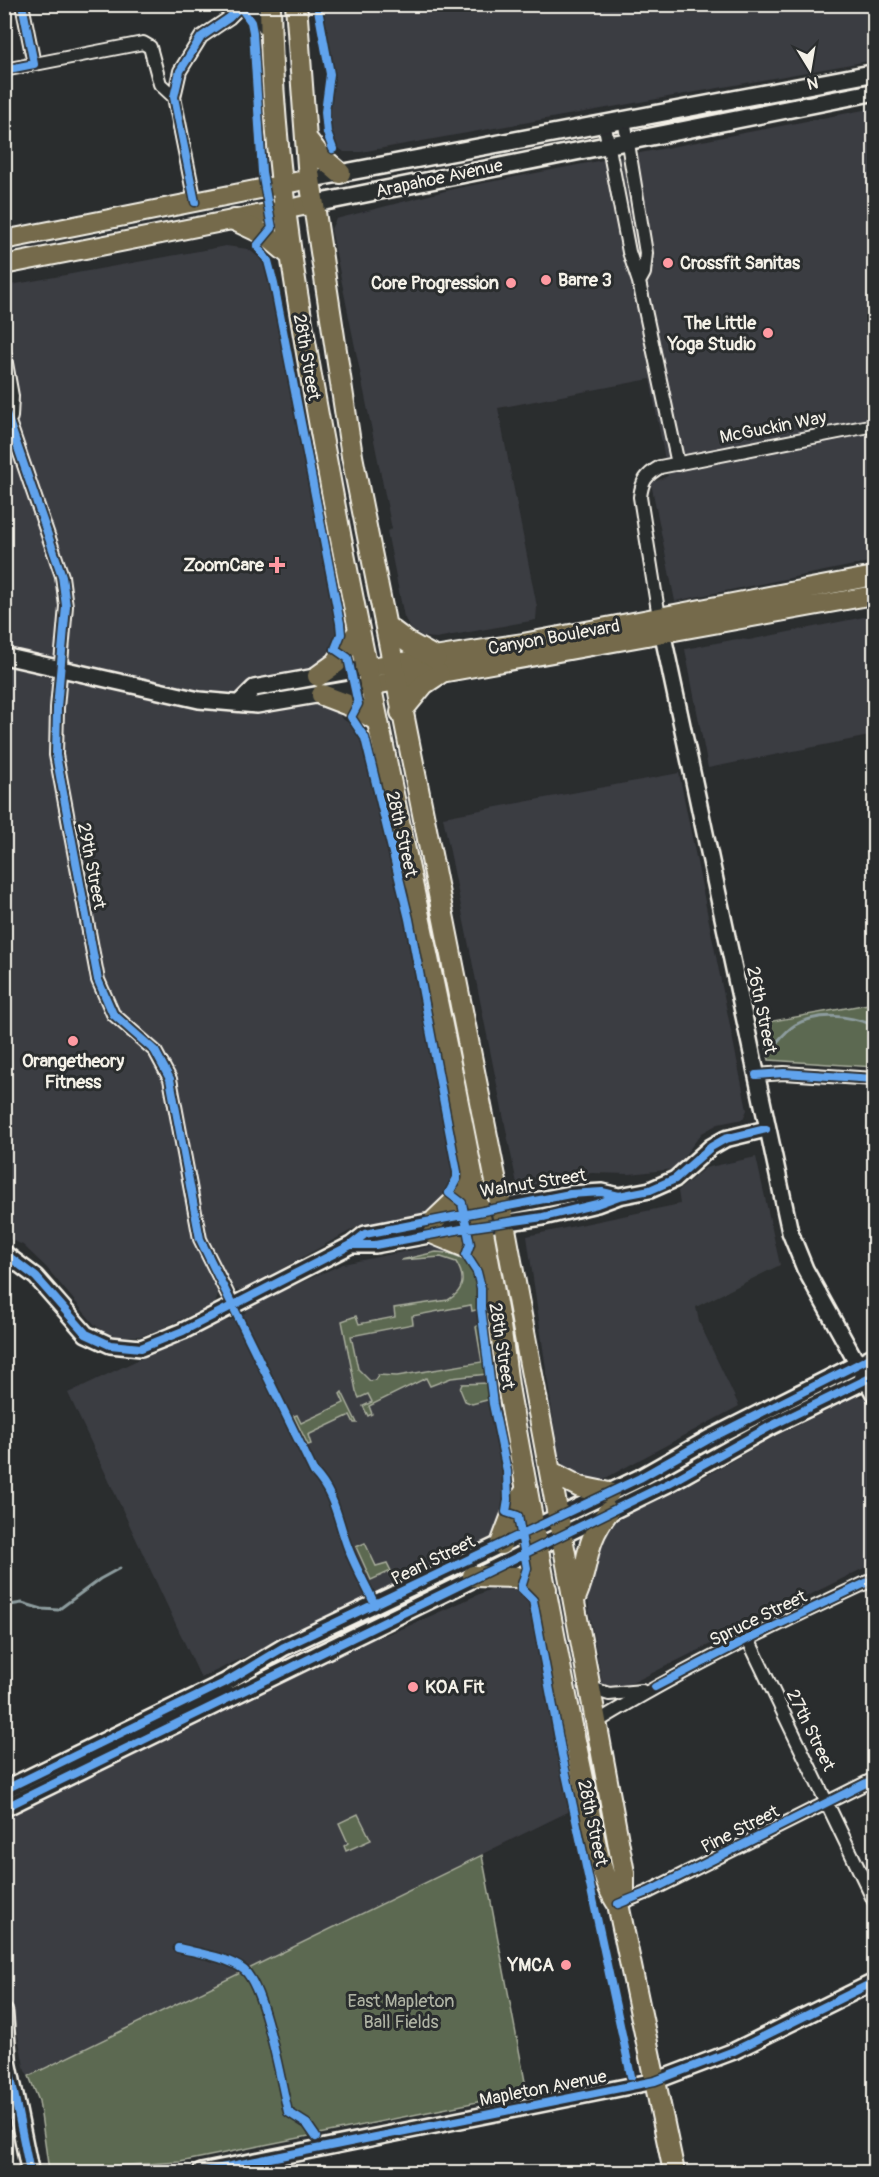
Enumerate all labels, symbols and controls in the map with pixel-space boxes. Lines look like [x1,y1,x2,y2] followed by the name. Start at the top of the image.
[780,39,840,99] north arrow
[805,72,820,94] text: N
[373,154,505,203] street label: Arapahoe Avenue
[680,252,801,275] place label: Crossfit Sanitas
[661,256,675,270] marker: Crossfit Sanitas
[558,269,612,292] place label: Barre 3
[371,272,499,295] place label: Core Progression
[539,273,553,287] marker: Barre 3
[504,276,518,290] marker: Core Progression
[288,312,326,403] street label: 28th Street
[667,312,757,356] place label: The Little Yoga Studio
[761,326,775,340] marker: The Little Yoga Studio
[718,406,829,449] street label: McGuckin Way
[183,554,265,577] place label: ZoomCare
[268,556,286,574] marker: ZoomCare
[486,615,622,660] street label: Canyon Boulevard
[380,789,423,880] street label: 28th Street
[72,821,111,912] street label: 29th Street
[741,964,782,1057] street label: 26th Street
[66,1034,80,1048] marker: Orangetheory Fitness
[22,1050,124,1094] place label: Orangetheory Fitness
[478,1164,589,1203] street label: Walnut Street
[483,1301,520,1392] street label: 28th Street
[387,1530,480,1591] street label: Pearl Street
[706,1585,811,1652] street label: Spruce Street
[425,1676,485,1699] place label: KOA Fit
[406,1680,420,1694] marker: KOA Fit
[781,1686,840,1775] street label: 27th Street
[572,1778,613,1869] street label: 28th Street
[697,1800,784,1859] street label: Pine Street
[507,1954,554,1977] place label: YMCA
[559,1958,573,1972] marker: YMCA
[348,1990,454,2034] park label: East Mapleton Ball Fields
[478,2065,609,2112] street label: Mapleton Avenue

